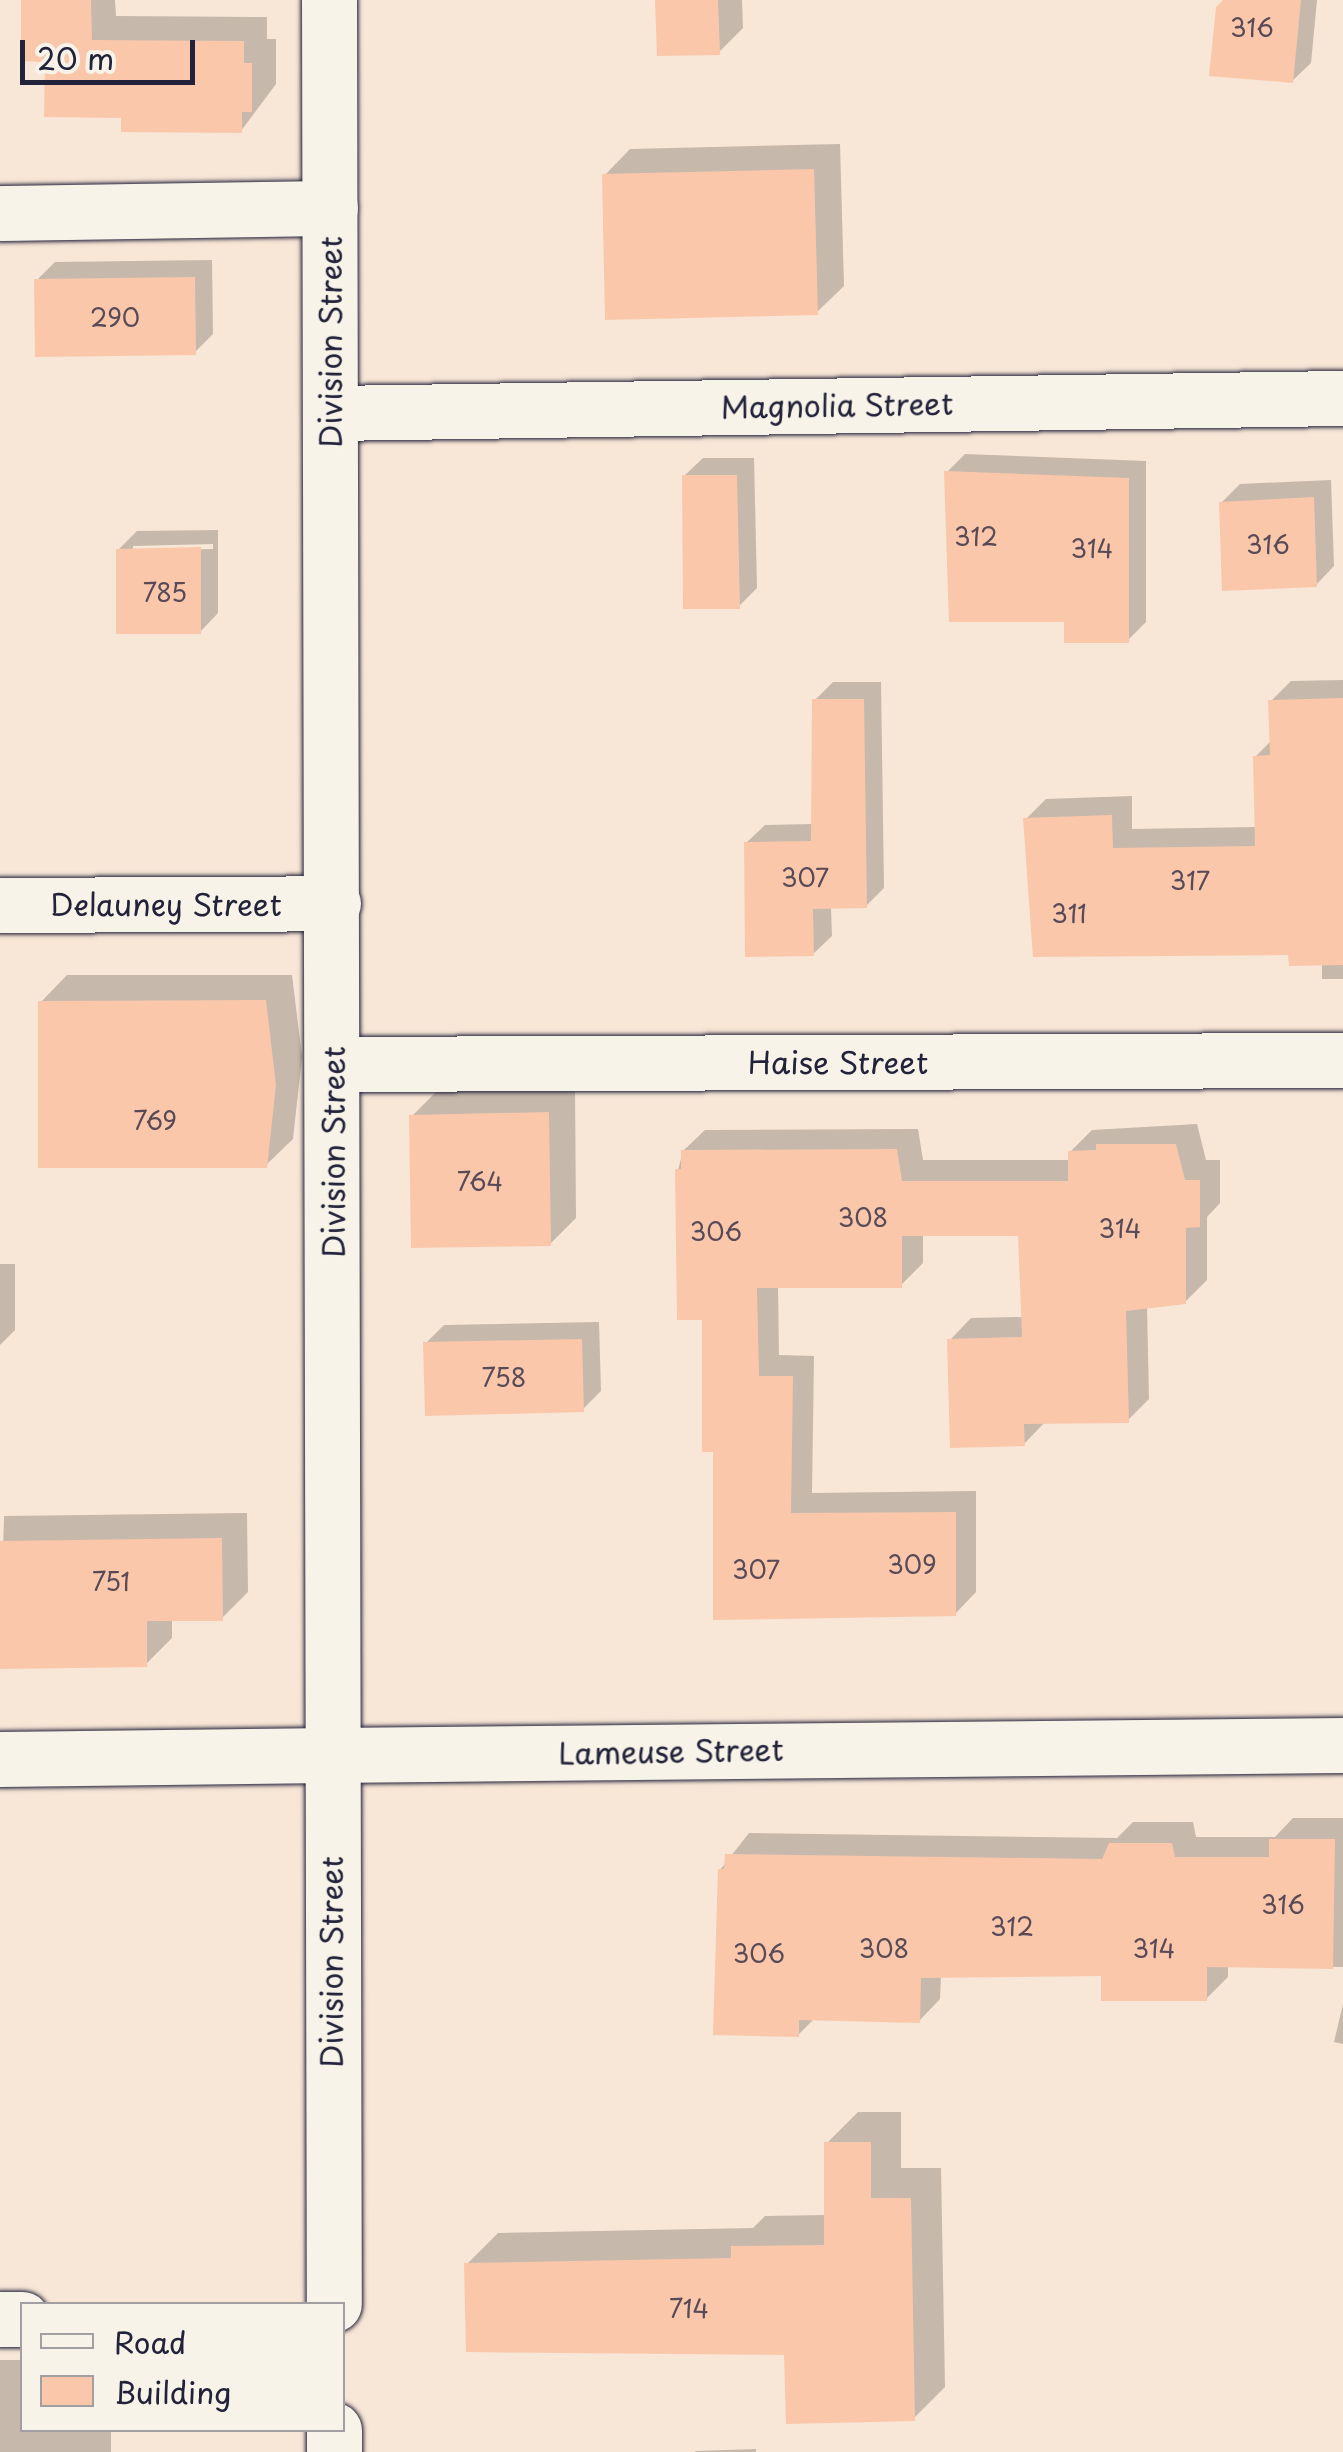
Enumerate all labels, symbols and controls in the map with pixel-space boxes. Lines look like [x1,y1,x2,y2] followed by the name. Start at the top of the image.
[1230,12,1274,42] house number: 316
[25,20,200,82] scale bar
[37,35,114,80] text: 20 m
[312,236,348,448] street label: Division Street
[90,302,140,332] house number: 290
[720,385,954,425] street label: Magnolia Street
[954,521,998,551] house number: 312
[1246,529,1290,559] house number: 316
[1071,533,1113,563] house number: 314
[143,577,187,607] house number: 785
[781,862,829,892] house number: 307
[1170,865,1210,895] house number: 317
[49,886,283,922] street label: Delauney Street
[1051,898,1087,928] house number: 311
[748,1044,928,1080] street label: Haise Street
[315,1046,351,1258] street label: Division Street
[133,1105,177,1135] house number: 769
[457,1166,503,1196] house number: 764
[838,1202,888,1232] house number: 308
[1099,1213,1141,1243] house number: 314
[690,1216,742,1246] house number: 306
[482,1362,526,1392] house number: 758
[887,1549,937,1579] house number: 309
[732,1554,780,1584] house number: 307
[92,1566,130,1596] house number: 751
[558,1731,784,1771] street label: Lameuse Street
[313,1856,349,2068] street label: Division Street
[1261,1889,1305,1919] house number: 316
[990,1911,1034,1941] house number: 312
[859,1933,909,1963] house number: 308
[1133,1933,1175,1963] house number: 314
[733,1938,785,1968] house number: 306
[669,2293,709,2323] house number: 714
[20,2302,345,2432] legend
[114,2319,187,2364] text: Road
[114,2369,231,2414] text: Building

